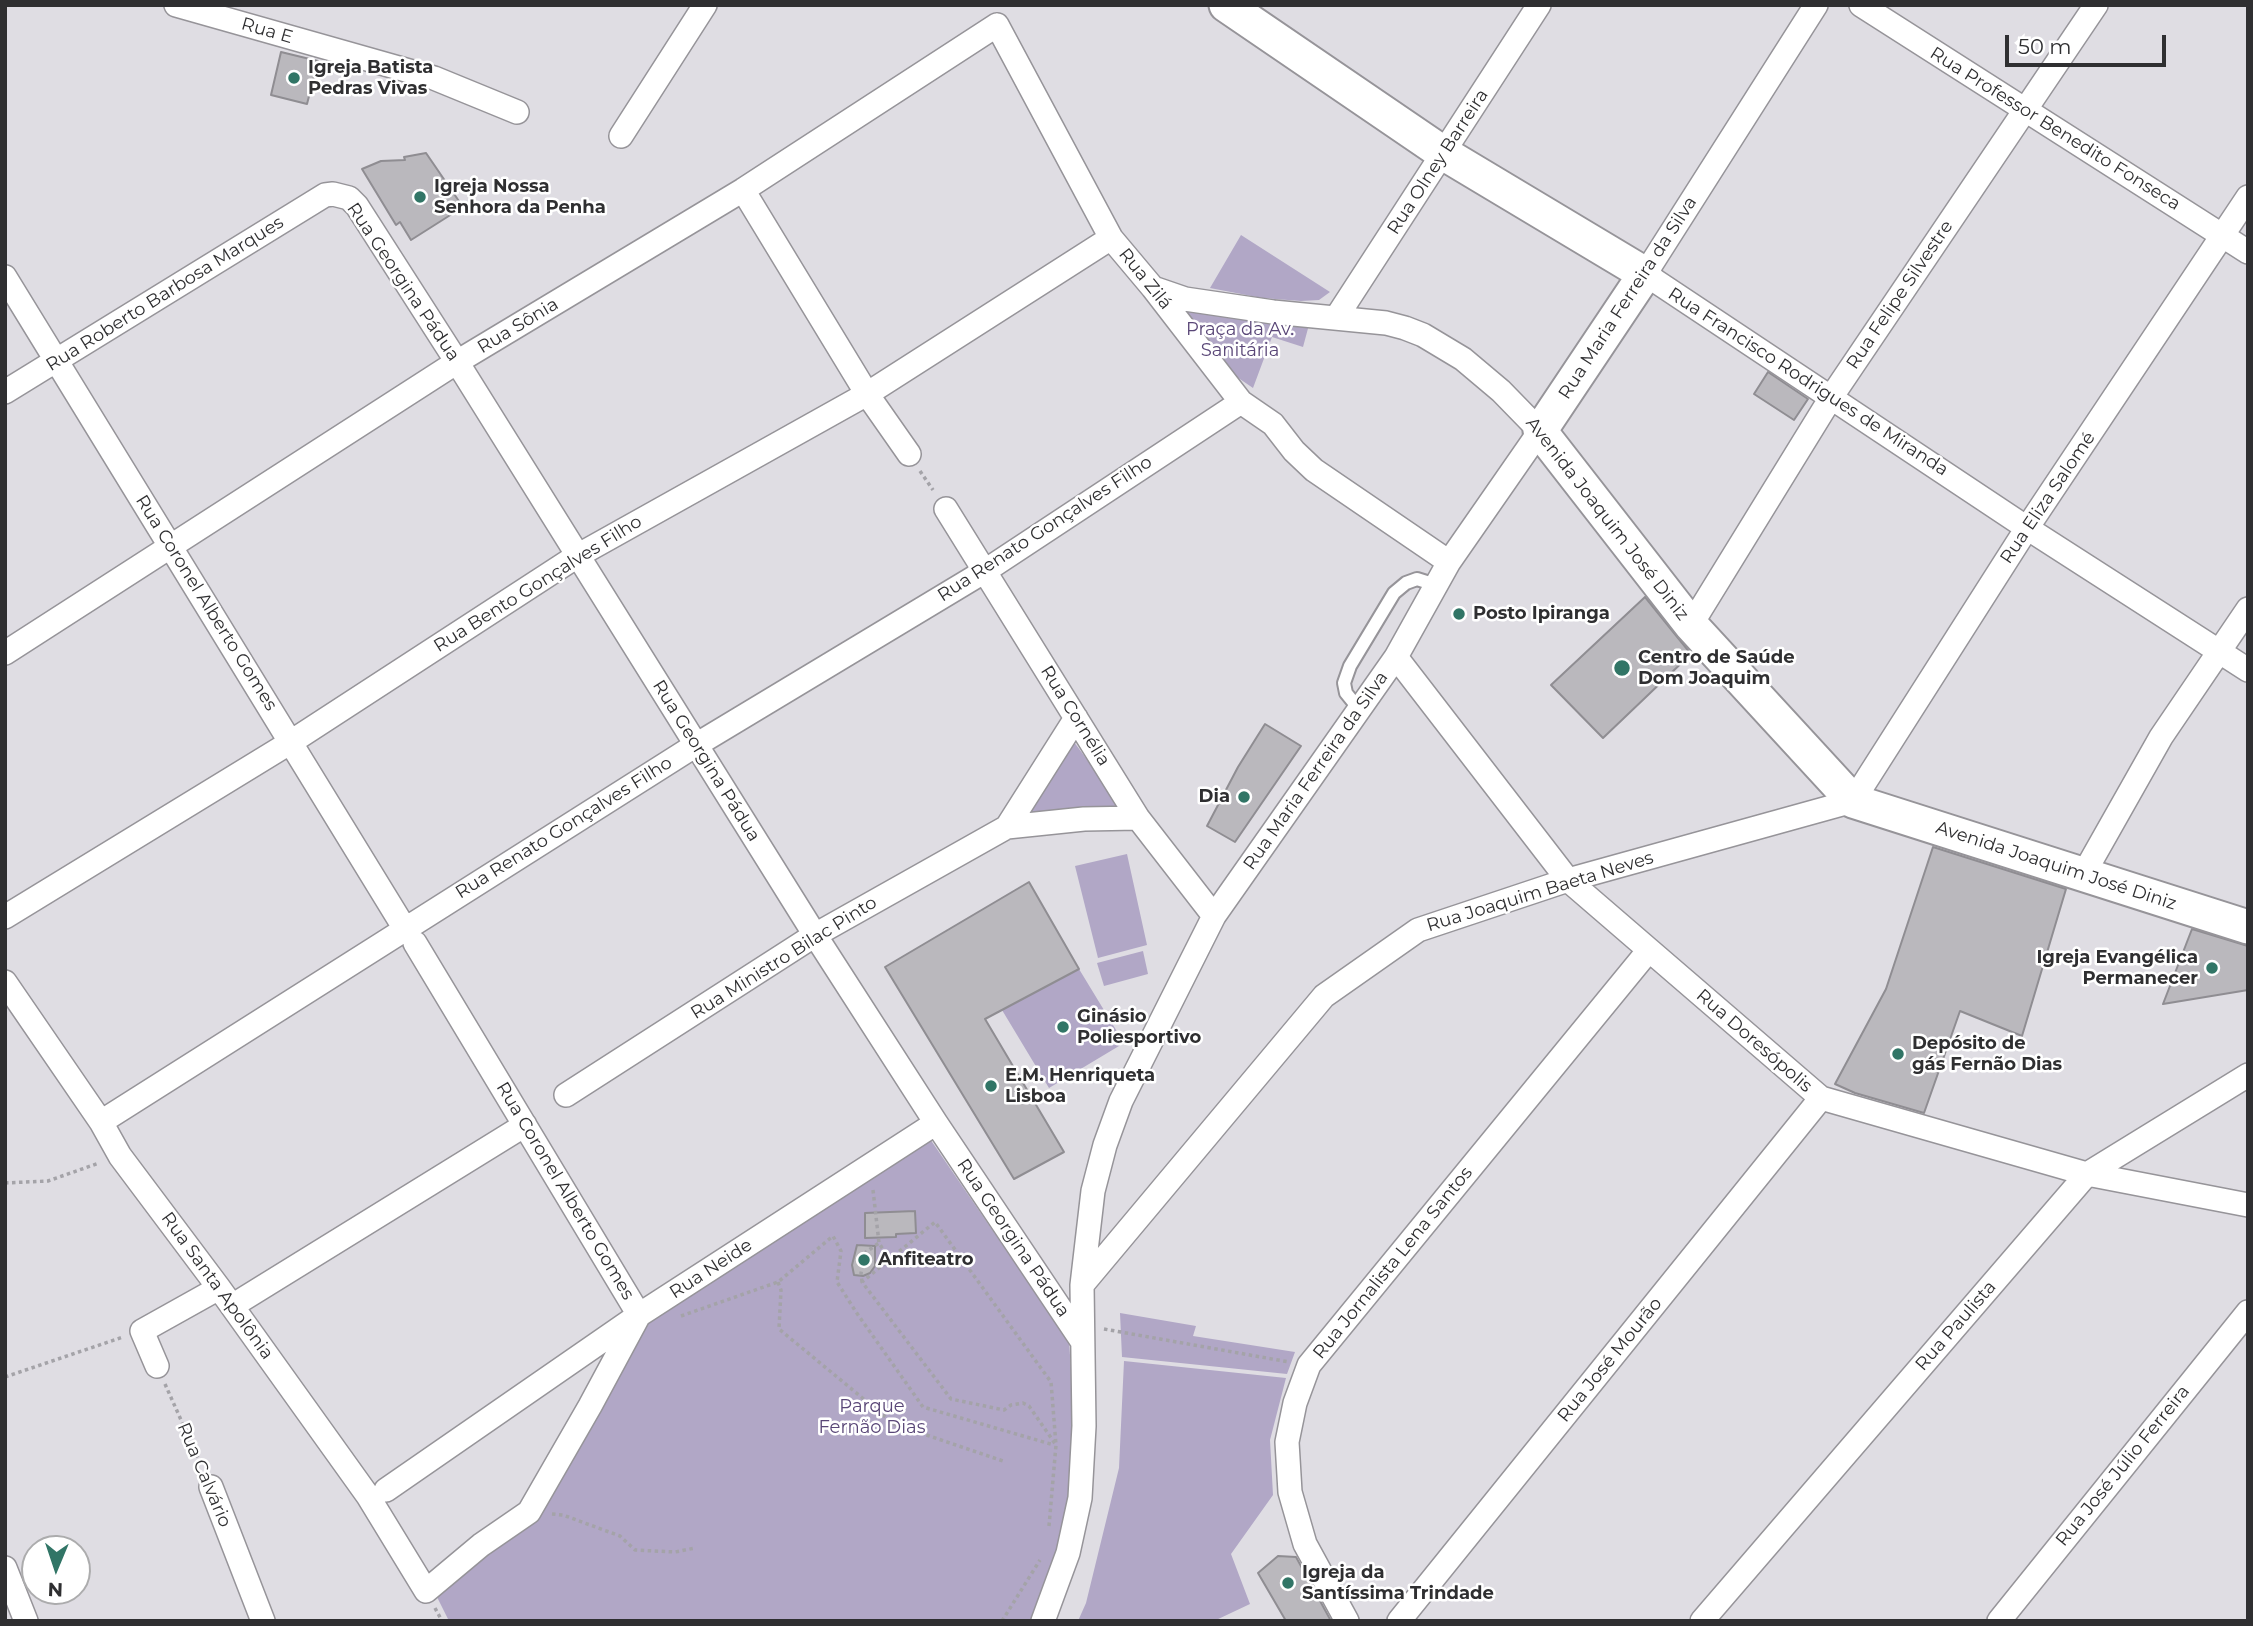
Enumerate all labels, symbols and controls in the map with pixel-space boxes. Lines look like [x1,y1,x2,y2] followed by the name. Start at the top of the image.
[239,13,295,49] street label: Rua E
[2008,21,2169,65] scale bar
[2018,34,2072,59] text: 50 m
[1926,43,2184,215] street label: Rua Professor Benedito Fonseca
[308,57,433,100] place label: Igreja Batista Pedras Vivas
[286,70,302,86] marker: Igreja Batista Pedras Vivas
[1383,85,1493,239] street label: Rua Olney Barreira
[434,176,606,218] place label: Igreja Nossa Senhora da Penha
[412,189,428,205] marker: Igreja Nossa Senhora da Penha
[1554,193,1702,403] street label: Rua Maria Ferreira da Silva
[342,199,464,365] street label: Rua Georgina Pádua
[42,212,288,376] street label: Rua Roberto Barbosa Marques
[1842,216,1958,374] street label: Rua Felipe Silvestre
[1114,244,1176,314] street label: Rua Zilá
[1664,283,1952,481] street label: Rua Francisco Rodrigues de Miranda
[474,293,562,359] street label: Rua Sônia
[1186,319,1294,362] park label: Praça da Av. Sanitária
[1521,413,1693,625] street label: Avenida Joaquim José Diniz
[1996,428,2100,568] street label: Rua Eliza Salomé
[934,451,1156,607] street label: Rua Renato Gonçalves Filho
[131,491,281,715] street label: Rua Coronel Alberto Gomes
[430,511,646,657] street label: Rua Bento Gonçalves Filho
[1473,603,1610,625] place label: Posto Ipiranga
[1451,606,1467,622] marker: Posto Ipiranga
[1638,647,1794,690] place label: Centro de Saúde Dom Joaquim
[1612,658,1632,678] marker: Centro de Saúde Dom Joaquim
[1036,662,1114,770] street label: Rua Cornélia
[1239,668,1393,874] street label: Rua Maria Ferreira da Silva
[647,676,765,846] street label: Rua Georgina Pádua
[452,752,676,904] street label: Rua Renato Gonçalves Filho
[1199,786,1230,808] place label: Dia
[1236,789,1252,805] marker: Dia
[1933,817,2179,915] street label: Avenida Joaquim José Diniz
[1424,847,1656,937] street label: Rua Joaquim Baeta Neves
[687,892,881,1024] street label: Rua Ministro Bilac Pinto
[2036,947,2198,990] place label: Igreja Evangélica Permanecer
[2204,960,2220,976] marker: Igreja Evangélica Permanecer
[1692,985,1816,1097] street label: Rua Doresópolis
[1077,1006,1201,1048] place label: Ginásio Poliesportivo
[1055,1019,1071,1035] marker: Ginásio Poliesportivo
[1912,1033,2062,1076] place label: Depósito de gás Fernão Dias
[1890,1046,1906,1062] marker: Depósito de gás Fernão Dias
[1005,1065,1155,1108] place label: E.M. Henriqueta Lisboa
[491,1078,639,1304] street label: Rua Coronel Alberto Gomes
[983,1078,999,1094] marker: E.M. Henriqueta Lisboa
[952,1155,1074,1321] street label: Rua Georgina Pádua
[1309,1163,1477,1363] street label: Rua Jornalista Lena Santos
[156,1208,278,1364] street label: Rua Santa Apolônia
[666,1234,756,1304] street label: Rua Neide
[878,1249,974,1271] place label: Anfiteatro
[856,1252,872,1268] marker: Anfiteatro
[1911,1277,2001,1375] street label: Rua Paulista
[1553,1293,1667,1427] street label: Rua José Mourão
[2051,1381,2195,1551] street label: Rua José Júlio Ferreira
[819,1396,925,1438] park label: Parque Fernão Dias
[172,1419,236,1531] street label: Rua Calvário
[21,1535,91,1605] north arrow
[1302,1562,1494,1604] place label: Igreja da Santíssima Trindade
[1280,1575,1296,1591] marker: Igreja da Santíssima Trindade
[47,1578,63,1601] text: N

